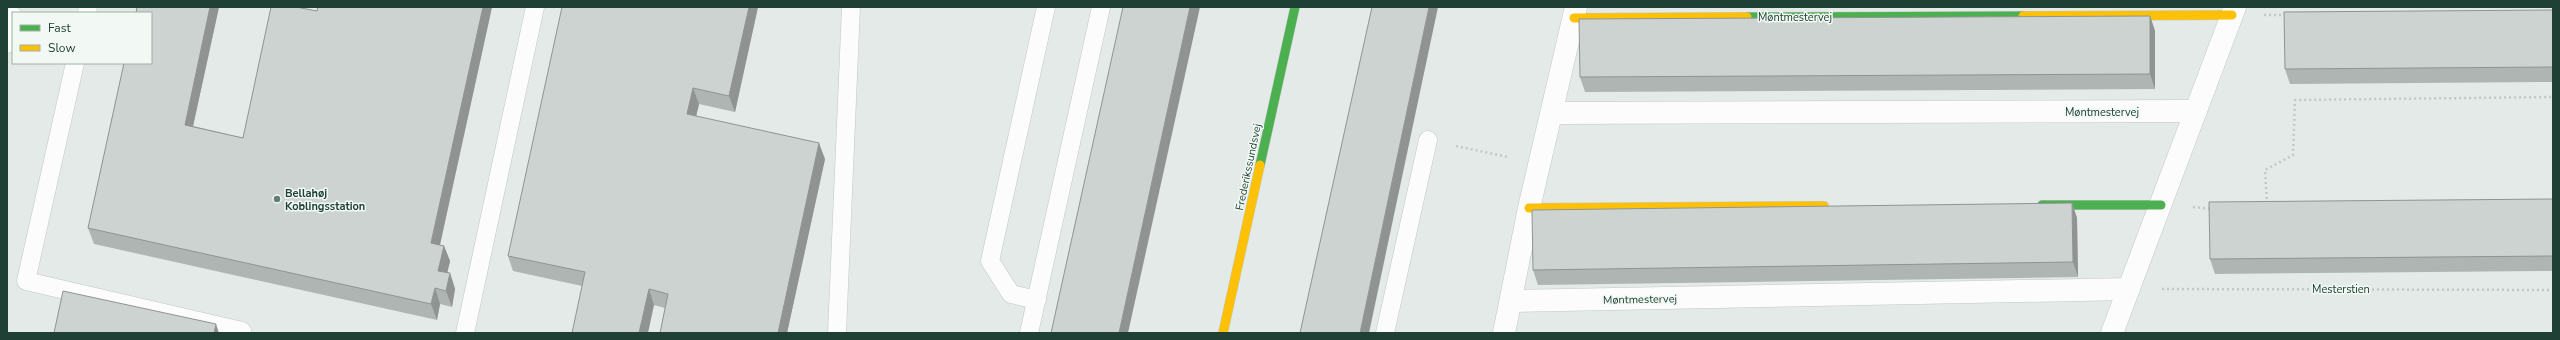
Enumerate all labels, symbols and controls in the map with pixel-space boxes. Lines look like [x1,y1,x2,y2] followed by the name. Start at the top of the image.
[1758,10,1832,25] street label: Møntmestervej
[12,12,152,64] legend
[48,20,71,36] text: Fast
[48,40,76,56] text: Slow
[2065,105,2139,120] street label: Møntmestervej
[1232,122,1265,212] street label: Frederikssundsvej
[285,186,365,214] place label: Bellahøj Koblingsstation
[272,194,282,204] marker: Bellahøj Koblingsstation
[2312,282,2370,297] street label: Mesterstien
[1603,291,1677,308] street label: Møntmestervej

